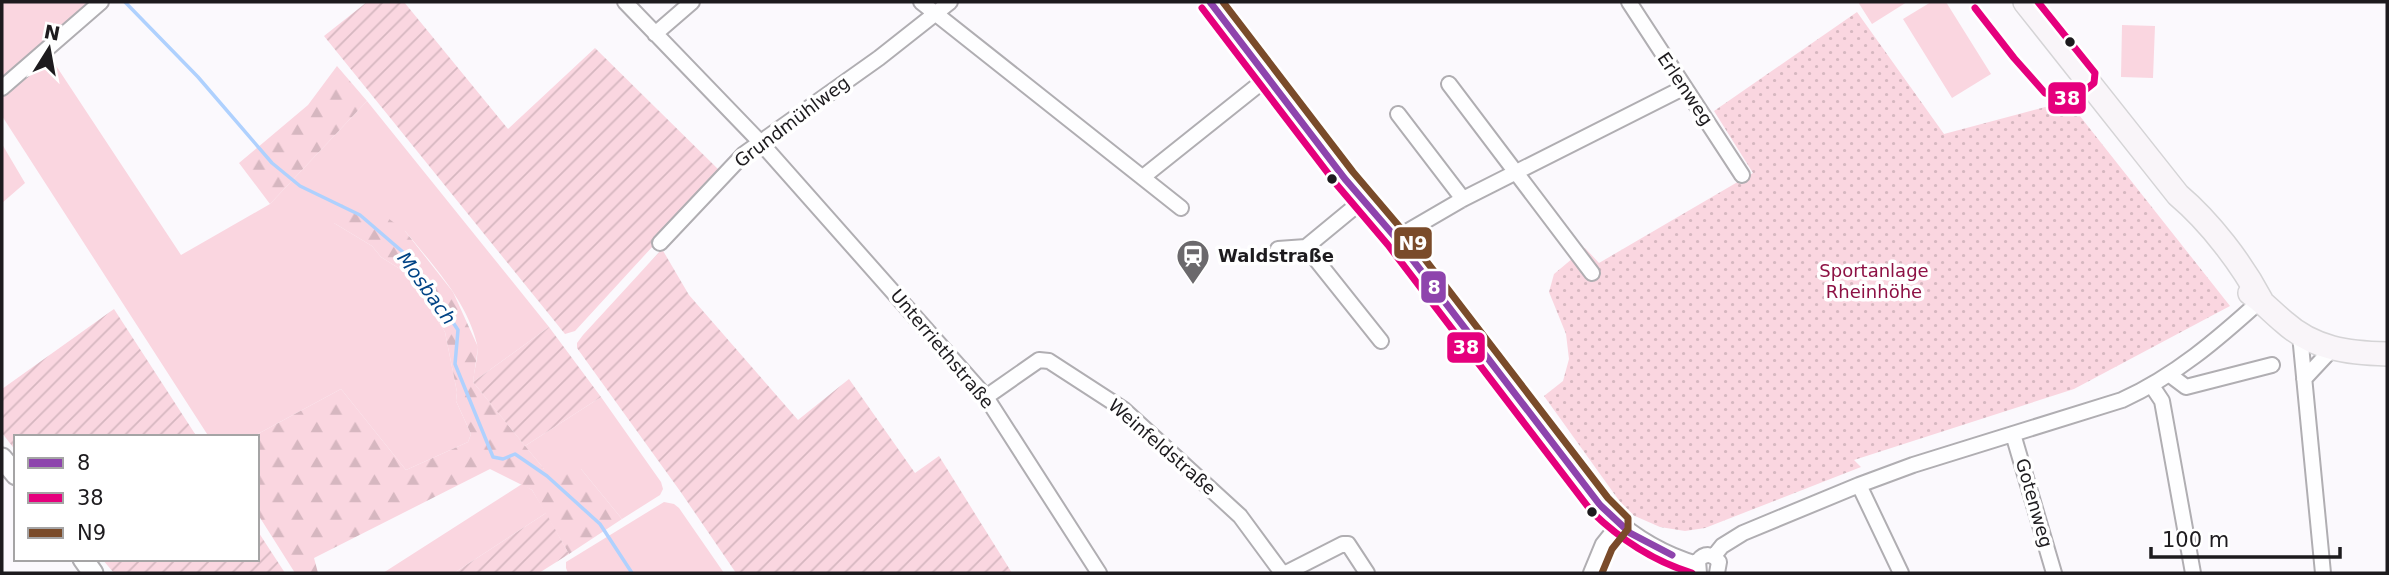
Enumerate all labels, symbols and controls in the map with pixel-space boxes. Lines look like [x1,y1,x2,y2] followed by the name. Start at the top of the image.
[14,14,84,84] north arrow
[42,20,62,45] text: N
[2063,35,2077,49] unlabelled marker
[1653,48,1717,129] street label: Erlenweg
[730,72,853,172] street label: Grundmühlweg
[2047,81,2087,115] line badge: 38
[2054,87,2080,109] text: 38
[1325,172,1339,186] unlabelled marker
[1393,226,1433,260] line badge: N9
[1398,232,1428,254] text: N9
[1174,237,1212,286] station icon: Waldstraße
[1218,245,1334,266] place label: Waldstraße
[393,248,461,328] water label: Mosbach
[1819,260,1929,302] park label: Sportanlage Rheinhöhe
[1420,270,1447,304] line badge: 8
[1427,276,1441,298] text: 8
[886,285,998,413] street label: Unterriethstraße
[1446,331,1486,364] line badge: 38
[1453,336,1479,358] text: 38
[1104,394,1220,499] street label: Weinfeldstraße
[14,435,259,561] legend
[77,451,90,475] text: 8
[2012,456,2057,550] street label: Gotenweg
[77,486,104,510] text: 38
[1585,505,1599,519] unlabelled marker
[2151,516,2340,560] scale bar
[77,521,106,545] text: N9
[2162,528,2229,552] text: 100 m

